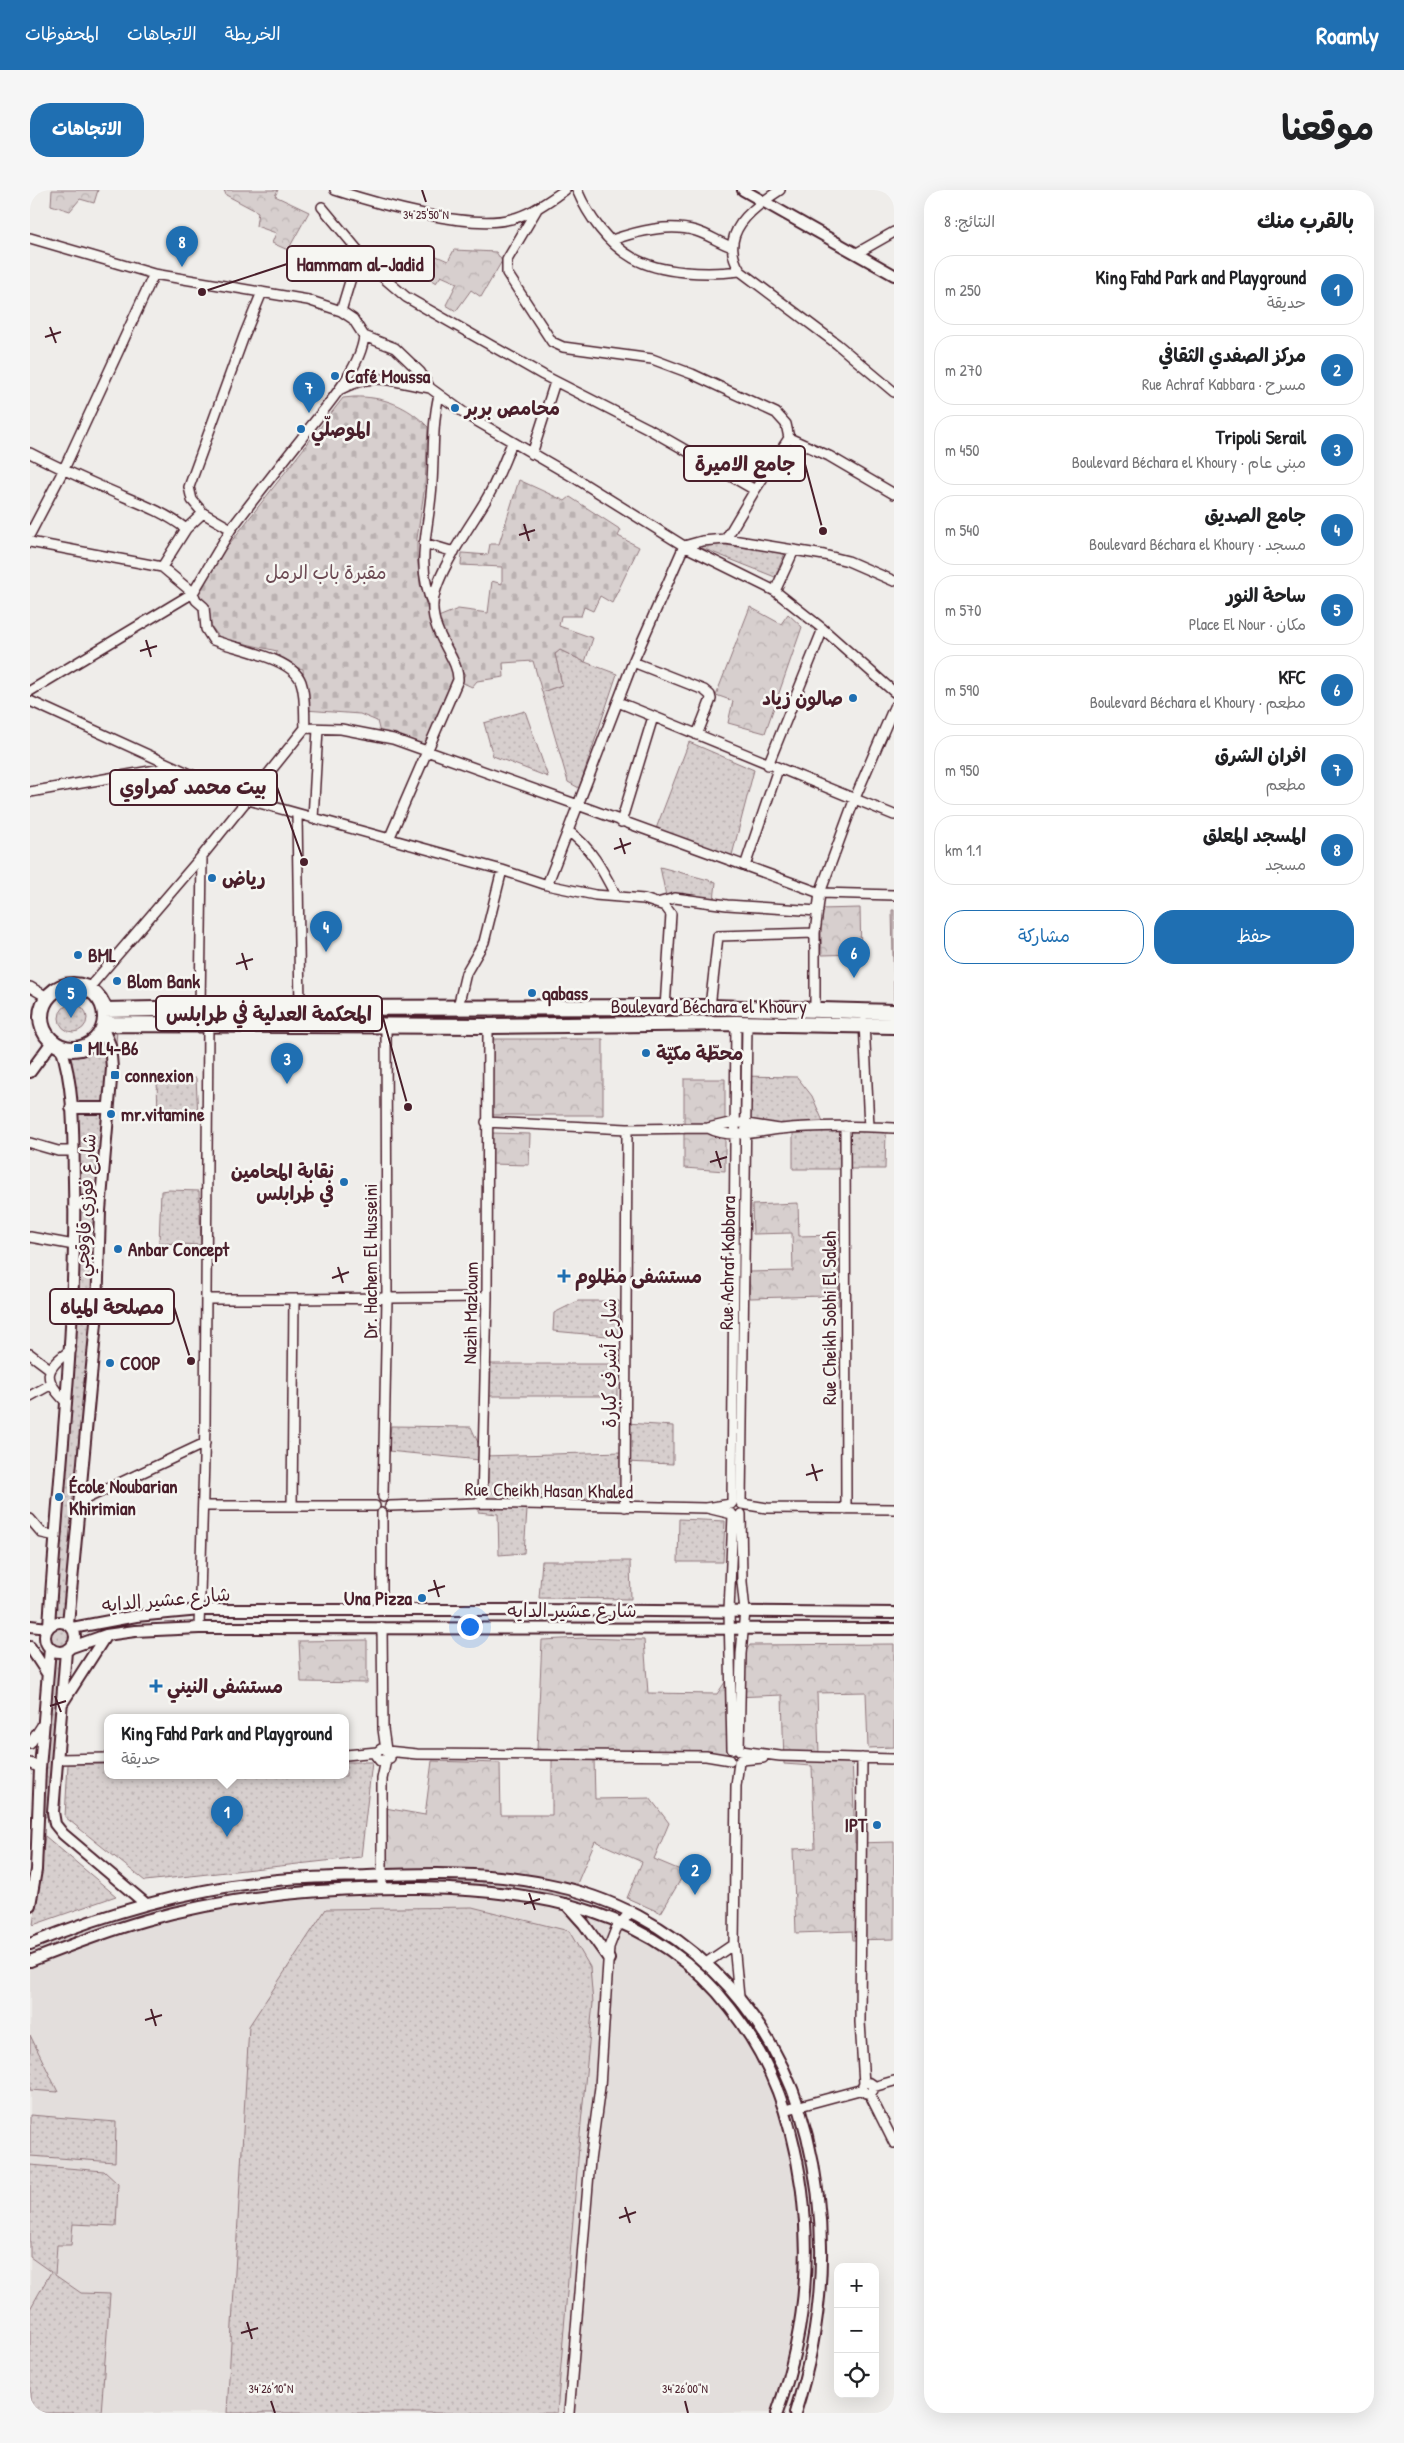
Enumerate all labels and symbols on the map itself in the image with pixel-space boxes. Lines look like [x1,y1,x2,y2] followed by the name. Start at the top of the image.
[403,206,449,223] text: 34°25'50"N
[166,226,198,267] pin: 8
[287,246,434,281] callout: Hammam al-Jadid
[297,250,424,277] text: Hammam al-Jadid
[345,363,431,389] place label: Café Moussa
[329,370,341,382] marker: Café Moussa
[293,372,325,413] pin: 7
[463,395,560,421] place label: محامص بربر
[449,402,461,414] marker: محامص بربر
[311,415,371,446] place label: الموصلّي
[295,423,307,435] marker: الموصلّي
[684,446,805,481] callout: جامع الاميرة
[695,450,795,479] text: جامع الاميرة
[265,559,387,585] park label: مقبرة باب الرمل
[762,685,843,712] place label: صالون زياد
[847,692,859,704] marker: صالون زياد
[110,770,277,805] callout: بيت محمد كمراوي
[119,773,267,803] text: بيت محمد كمراوي
[222,865,266,891] place label: رياض
[206,872,218,884] marker: رياض
[310,911,342,952] pin: 4
[838,937,870,978] pin: 6
[88,942,116,968] place label: BML
[72,949,84,961] marker: BML
[127,968,200,994] place label: Blom Bank
[111,975,123,987] marker: Blom Bank
[55,977,87,1018] pin: 5
[542,980,589,1007] place label: qabass
[526,987,538,999] marker: qabass
[611,993,807,1019] street label: Boulevard Béchara el Khoury
[156,996,382,1031] callout: المحكمة العدلية في طرابلس
[166,1000,372,1029] text: المحكمة العدلية في طرابلس
[88,1035,139,1061] place label: ML4-B6
[656,1040,743,1066] place label: محطّة مكيّة
[72,1042,84,1054] marker: ML4-B6
[271,1043,303,1084] pin: 3
[640,1047,652,1059] marker: محطّة مكيّة
[125,1062,194,1088] place label: connexion
[109,1069,121,1081] marker: connexion
[121,1101,205,1127] place label: mr.vitamine
[105,1108,117,1120] marker: mr.vitamine
[68,1133,106,1277] street label: شارع فوزي قاوقجي
[231,1158,334,1208] place label: نقابة المحامين في طرابلس
[338,1176,350,1188] marker: نقابة المحامين في طرابلس
[357,1184,383,1338] street label: Dr. Hachem El Husseini
[713,1195,741,1330] street label: Rue Achraf Kabbara
[816,1231,842,1405] street label: Rue Cheikh Sobhi El Saleh
[128,1236,231,1263] place label: Anbar Concept
[112,1243,124,1255] marker: Anbar Concept
[456,1262,484,1364] street label: Nazih Mazloum
[575,1263,702,1291] place label: مستشفى مظلوم
[557,1269,571,1283] marker: مستشفى مظلوم
[50,1289,174,1324] callout: مصلحة المياه
[60,1293,164,1320] text: مصلحة المياه
[596,1298,623,1428] street label: شارع أشرف كبارة
[120,1350,161,1376] place label: COOP
[104,1357,116,1369] marker: COOP
[69,1473,178,1521] place label: École Noubarian Khirimian
[465,1476,634,1504] street label: Rue Cheikh Hasan Khaled
[53,1491,65,1503] marker: École Noubarian Khirimian
[100,1580,232,1619] street label: شارع عشير الدايه
[344,1585,413,1611] place label: Una Pizza
[416,1592,428,1604] marker: Una Pizza
[507,1597,637,1624] street label: شارع عشير الدايه
[457,1614,483,1640] your location
[167,1673,283,1703] place label: مستشفى النيني
[149,1679,163,1693] marker: مستشفى النيني
[211,1796,243,1837] pin: 1
[845,1812,868,1838] place label: IPT
[871,1819,883,1831] marker: IPT
[679,1854,711,1895] pin: 2
[249,2380,293,2397] text: 34°26'10"N
[662,2380,708,2397] text: 34°26'00"N

